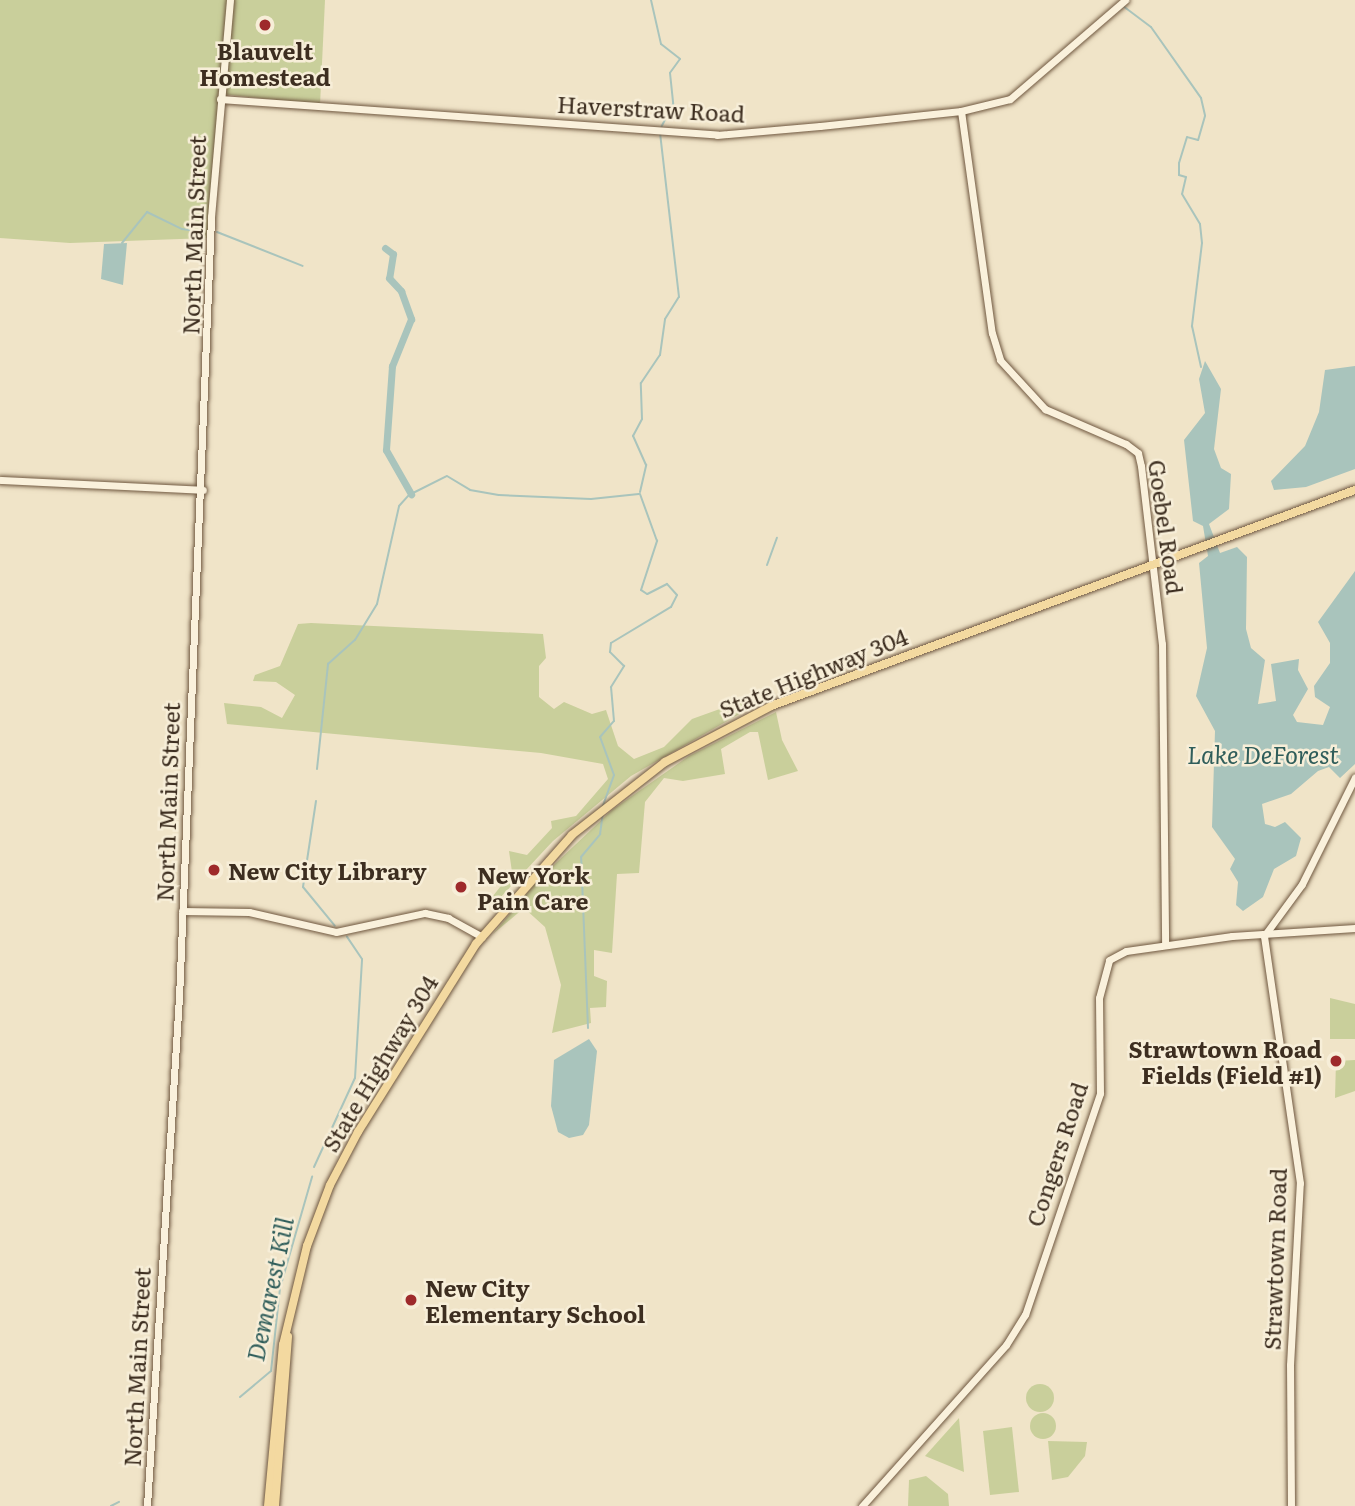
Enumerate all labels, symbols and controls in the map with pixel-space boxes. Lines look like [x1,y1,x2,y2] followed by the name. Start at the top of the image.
[257,17,273,33] marker: Blauvelt Homestead
[199,36,331,90] place label: Blauvelt Homestead
[556,89,746,127] street label: Haverstraw Road
[176,135,210,335] street label: North Main Street
[1144,458,1190,596] street label: Goebel Road
[715,622,911,722] street label: State Highway 304
[150,702,184,902] street label: North Main Street
[1187,740,1339,768] water label: Lake DeForest
[228,856,427,884] place label: New City Library
[477,860,590,914] place label: New York Pain Care
[206,862,222,878] marker: New City Library
[451,877,471,897] marker: New York Pain Care
[315,970,443,1156] street label: State Highway 304
[1128,1034,1322,1088] place label: Strawtown Road Fields (Field #1)
[1328,1053,1344,1069] marker: Strawtown Road Fields (Field #1)
[1020,1078,1092,1230] street label: Congers Road
[1257,1167,1291,1351] street label: Strawtown Road
[240,1214,298,1364] water label: Demarest Kill
[117,1267,155,1467] street label: North Main Street
[425,1273,645,1327] place label: New City Elementary School
[403,1292,419,1308] marker: New City Elementary School

